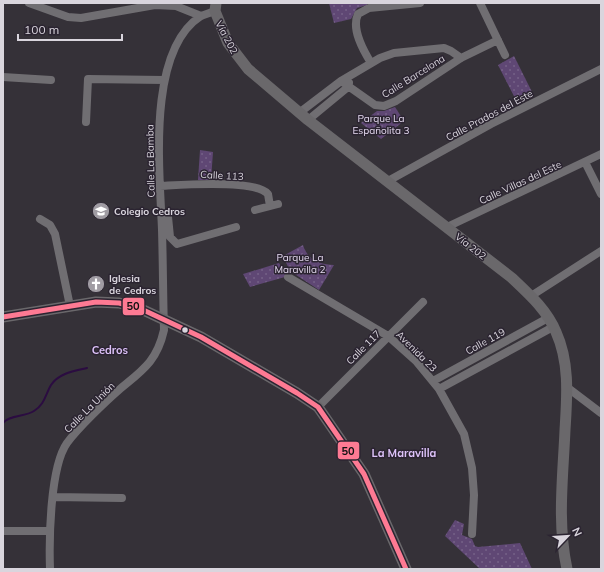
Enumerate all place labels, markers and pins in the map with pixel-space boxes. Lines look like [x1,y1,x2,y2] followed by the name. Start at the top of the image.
[91,201,111,221] school or university icon: Colegio Cedros
[114,205,185,218] place label: Colegio Cedros
[109,272,156,297] place label: Iglesia de Cedros
[86,274,106,294] church icon: Iglesia de Cedros
[180,325,190,335] unlabelled marker

